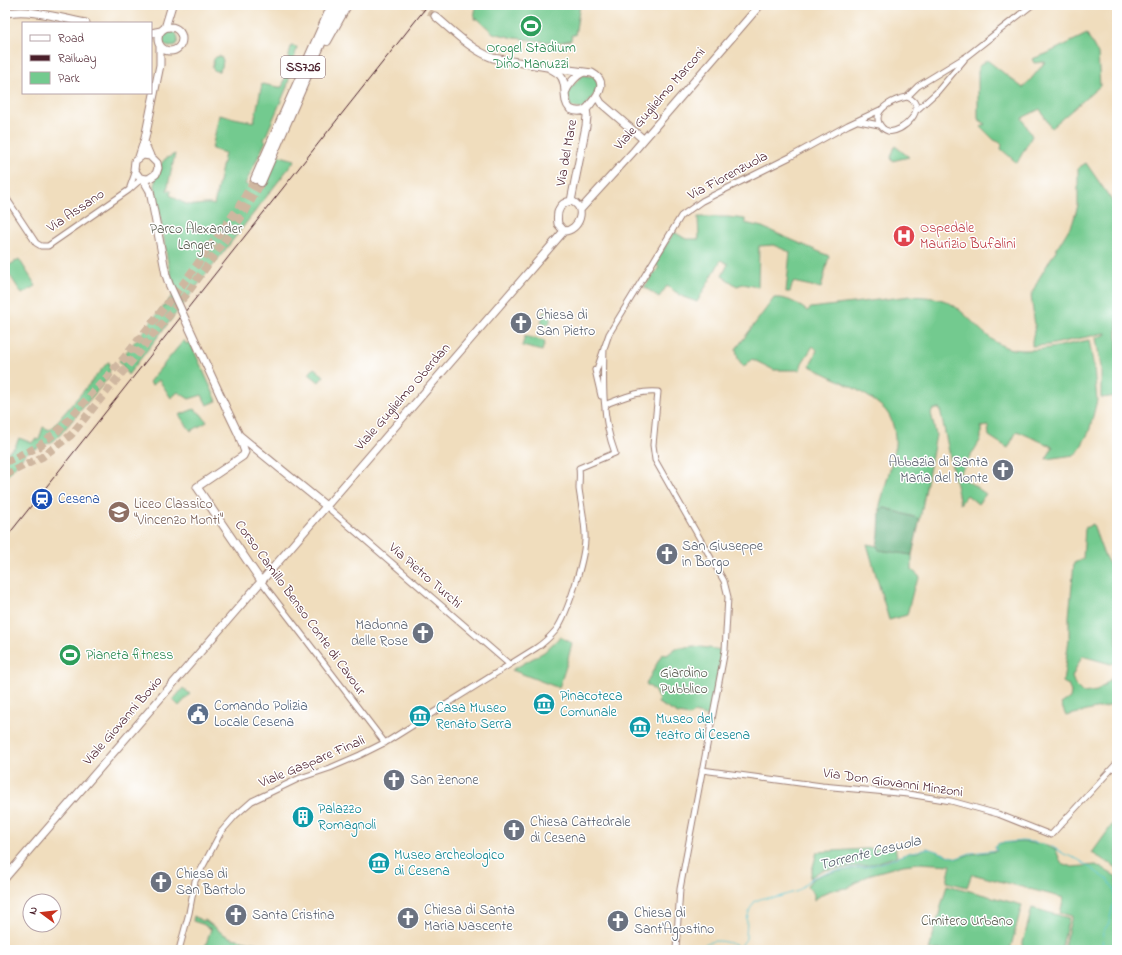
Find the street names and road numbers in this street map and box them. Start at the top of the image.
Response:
street label: Viale Guglielmo Marconi [609,43,711,157]
road number: SS726 [281,56,325,78]
street label: Via del Mare [551,117,583,189]
street label: Via Fiorenzuola [683,146,772,206]
street label: Via Assano [42,184,109,239]
street label: Viale Guglielmo Oberdan [350,338,457,457]
street label: Corso Camillo Benso Conte di Cavour [229,516,371,701]
street label: Via Pietro Turchi [383,537,466,614]
street label: Viale Giovanni Bovio [77,672,168,771]
street label: Viale Gaspare Finali [255,730,368,794]
street label: Via Don Giovanni Minzoni [821,763,964,803]

